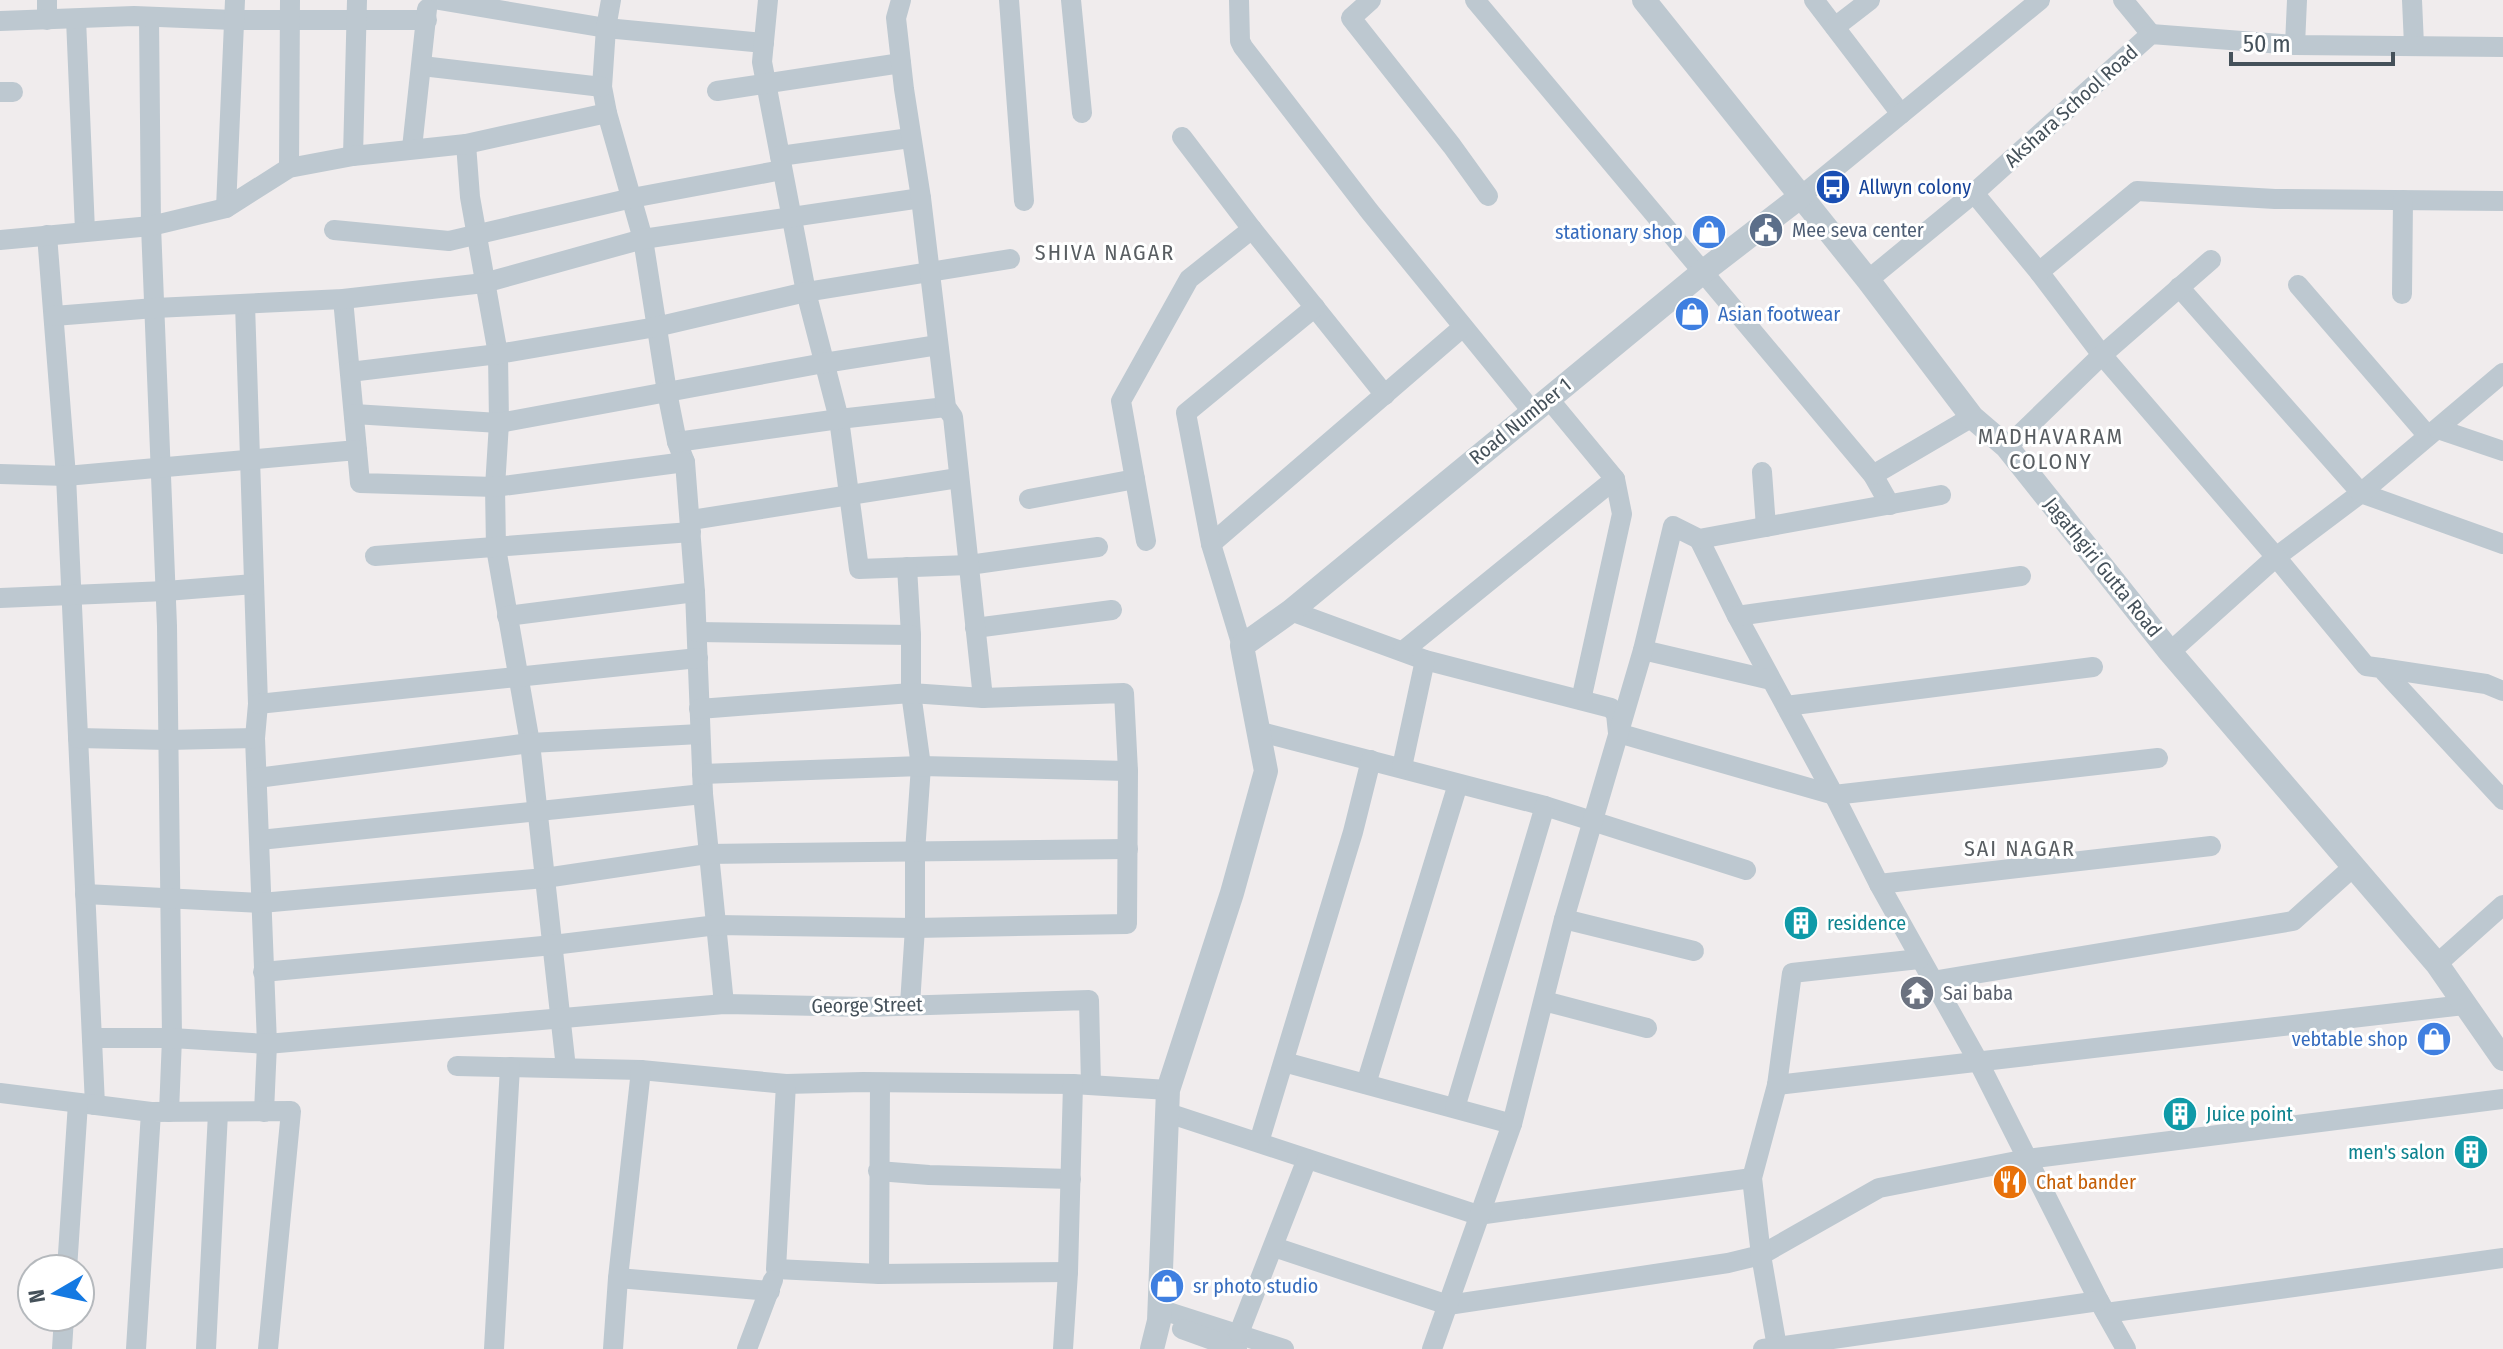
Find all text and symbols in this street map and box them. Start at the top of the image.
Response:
scale bar [2231,16,2393,66]
text: 50 m [2243,30,2291,58]
street label: Akshara School Road [1999,40,2143,172]
bus stop icon: Allwyn colony [1814,168,1852,206]
place label: Allwyn colony [1859,175,1971,199]
public building icon: Mee seva center [1747,211,1785,249]
shop icon: stationary shop [1690,213,1728,251]
place label: Mee seva center [1792,218,1924,242]
place label: stationary shop [1555,220,1683,244]
district label: SHIVA NAGAR [1035,239,1175,266]
shop icon: Asian footwear [1673,295,1711,333]
place label: Asian footwear [1718,302,1840,326]
street label: Road Number 1 [1464,373,1576,469]
district label: MADHAVARAM COLONY [1978,423,2124,475]
street label: Jagathgiri Gutta Road [2039,492,2167,642]
district label: SAI NAGAR [1964,835,2076,862]
building icon: residence [1782,904,1820,942]
place label: residence [1827,911,1906,935]
temple icon: Sai baba [1898,974,1936,1012]
place label: Sai baba [1943,981,2013,1005]
street label: George Street [811,992,923,1018]
shop icon: vebtable shop [2415,1020,2453,1058]
place label: vebtable shop [2292,1027,2408,1051]
building icon: Juice point [2161,1095,2199,1133]
place label: Juice point [2206,1102,2293,1126]
building icon: men's salon [2452,1133,2490,1171]
place label: men's salon [2348,1140,2445,1164]
restaurant icon: Chat bander [1991,1163,2029,1201]
place label: Chat bander [2036,1170,2136,1194]
north arrow [16,1253,96,1333]
shop icon: sr photo studio [1148,1267,1186,1305]
place label: sr photo studio [1193,1274,1318,1298]
text: N [22,1287,51,1305]

